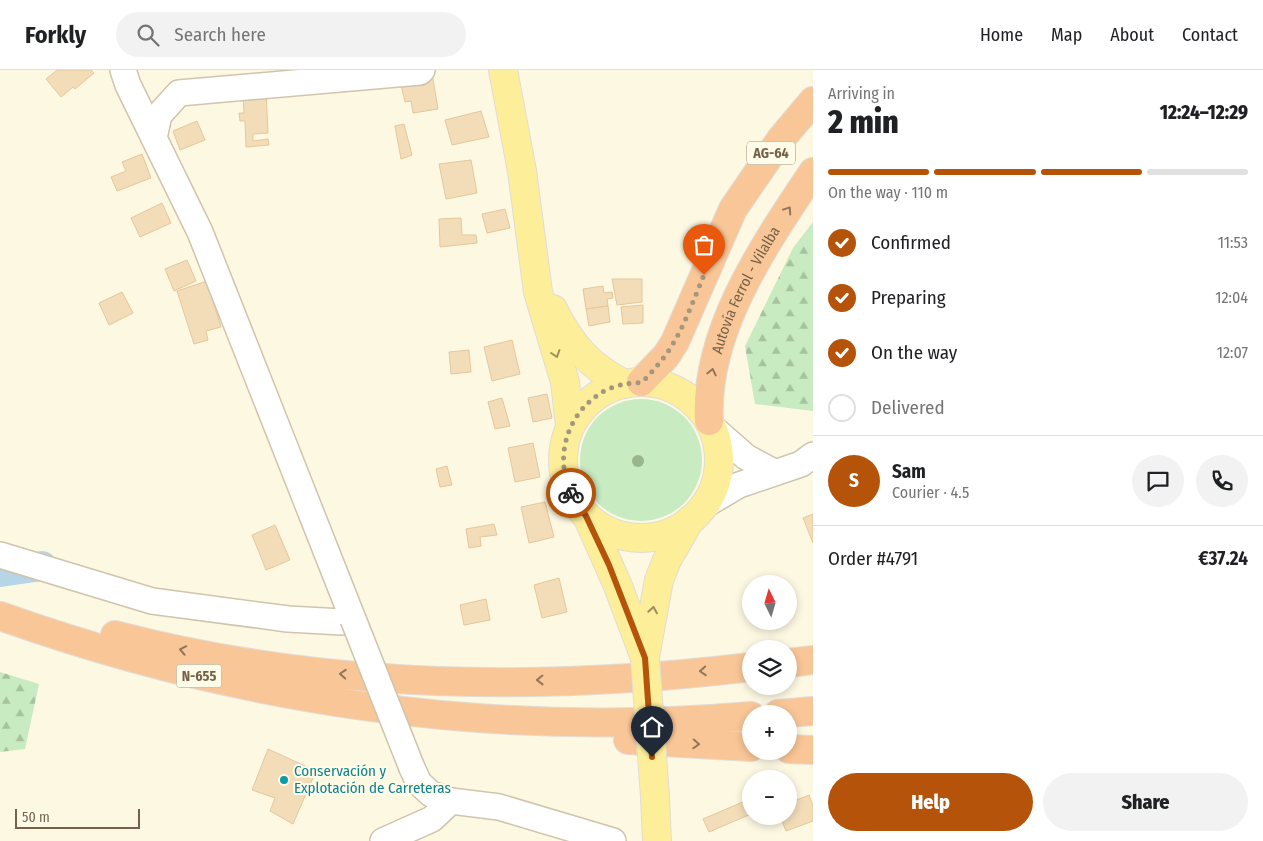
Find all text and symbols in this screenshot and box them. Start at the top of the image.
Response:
search box [116,12,466,57]
text: Forkly [25,21,86,49]
icon: search [134,21,162,49]
text: Search here [174,23,266,46]
text: Home [980,24,1023,46]
text: Map [1051,24,1082,46]
text: About [1110,24,1154,46]
text: Contact [1182,24,1238,46]
text: Arriving in [828,84,895,103]
text: 12:24–12:29 [1160,101,1248,124]
text: 2 min [828,103,899,141]
road number: AG-64 [747,142,795,165]
text: On the way · 110 m [828,183,948,202]
one-way arrow [782,207,791,216]
street label: Autovía Ferrol - Vilalba [708,223,784,356]
pin [683,224,725,275]
icon: check [828,229,856,257]
icon: bag [690,231,718,259]
text: Confirmed [871,231,951,254]
text: 11:53 [1218,233,1248,252]
icon: check [828,284,856,312]
text: Preparing [871,286,946,309]
text: 12:04 [1215,288,1248,307]
icon: check [828,339,856,367]
text: On the way [871,341,957,364]
text: 12:07 [1217,343,1248,362]
one-way arrow [550,349,560,357]
one-way arrow [706,368,717,377]
text: Delivered [871,396,945,419]
button: chat [1132,455,1184,507]
button: phone [1196,455,1248,507]
text: Sam [892,460,926,483]
courier [546,468,596,518]
text: S [849,469,859,492]
icon: bike [557,479,585,507]
text: Courier · 4.5 [892,483,969,502]
text: Order #4791 [828,547,918,570]
text: €37.24 [1198,547,1248,570]
north arrow [742,575,798,630]
map controls [742,575,797,825]
one-way arrow [647,606,657,615]
button: layers [742,640,797,695]
one-way arrow [178,645,187,656]
road number: N-655 [176,664,222,688]
one-way arrow [698,666,706,677]
one-way arrow [339,669,347,680]
one-way arrow [536,675,544,685]
button: + [742,705,797,760]
pin [631,706,673,757]
icon: home [638,713,666,741]
one-way arrow [692,738,700,749]
place label: Conservación y Explotación de Carreteras [294,762,451,797]
button: − [742,770,797,825]
button: Help [828,773,1033,831]
button: Share [1043,773,1248,831]
marker: Conservación y Explotación de Carreteras [278,774,290,786]
scale bar [15,806,140,829]
text: 50 m [22,809,50,826]

